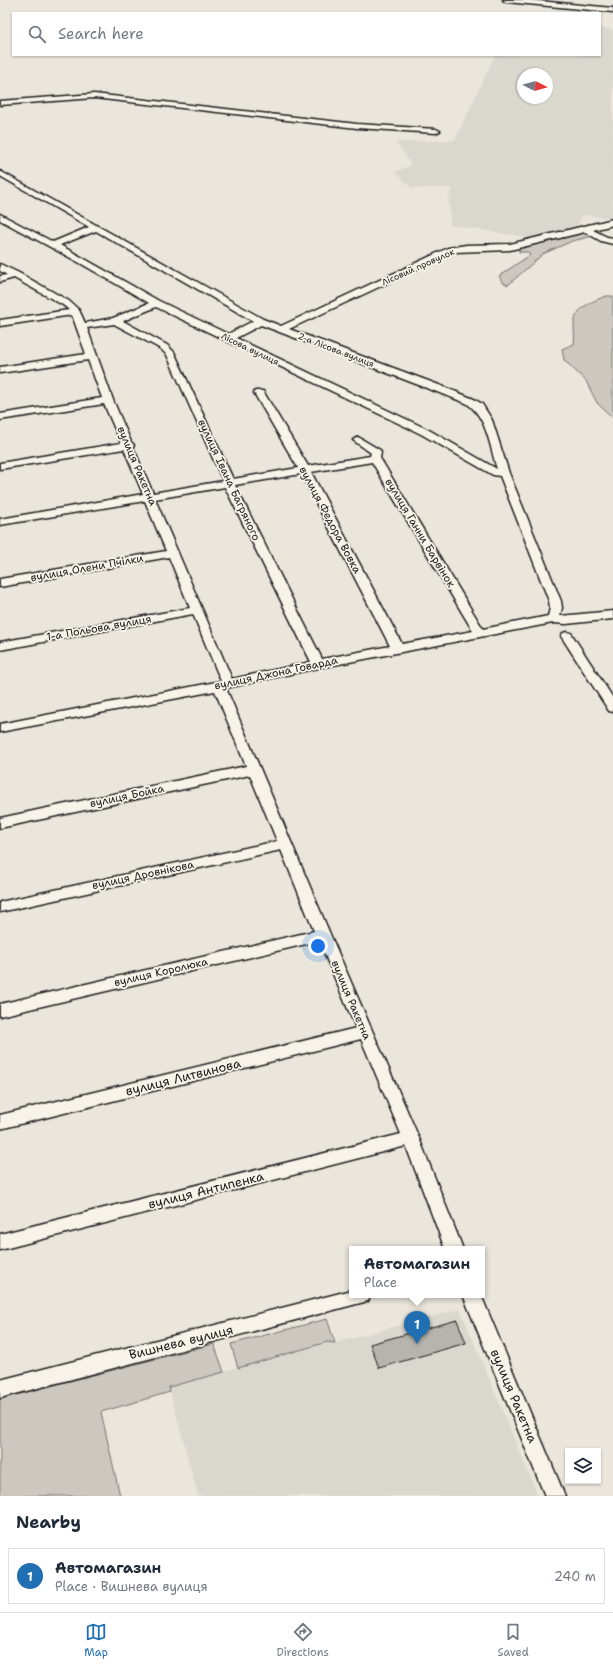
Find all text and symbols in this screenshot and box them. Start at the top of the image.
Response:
search box [12,12,601,56]
icon: search [26,23,48,45]
text: Search here [58,24,144,44]
north arrow [517,68,553,104]
street label: Лісовий провулок [380,245,456,288]
street label: Лісова вулиця [219,330,281,368]
street label: 2-а Лісова вулиця [296,330,376,370]
street label: вулиця Івана Багряного [194,417,264,544]
street label: вулиця Ракетна [113,424,161,508]
street label: вулиця Федора Вовка [295,464,365,576]
street label: вулиця Ганни Барвінок [381,476,459,591]
street label: вулиця Олени Пчілки [29,551,145,585]
street label: 1-а Польова вулиця [45,611,153,645]
street label: вулиця Джона Говарда [213,653,339,693]
street label: вулиця Бойка [89,781,166,811]
street label: вулиця Дровнікова [91,857,195,893]
your location [308,936,328,956]
street label: вулиця Королюка [113,954,210,990]
street label: вулиця Ракетна [327,958,375,1042]
street label: вулиця Литвинова [123,1054,243,1100]
street label: вулиця Антипенка [146,1167,266,1213]
popup [349,1246,485,1298]
text: Автомагазин [364,1254,470,1274]
text: Place [364,1274,397,1291]
pin: 1 [404,1311,430,1344]
street label: Вишнева вулиця [127,1321,235,1363]
street label: вулиця Ракетна [487,1346,541,1446]
map controls [565,1448,601,1484]
button: layers [565,1448,601,1484]
text: Nearby [16,1511,81,1533]
text: Автомагазин [55,1558,161,1578]
text: 1 [27,1568,33,1585]
text: 240 m [554,1568,596,1585]
text: Place · Вишнева вулиця [55,1578,208,1595]
tab: Map [84,1621,108,1660]
tab: Directions [276,1621,329,1660]
tab: Saved [497,1621,529,1660]

